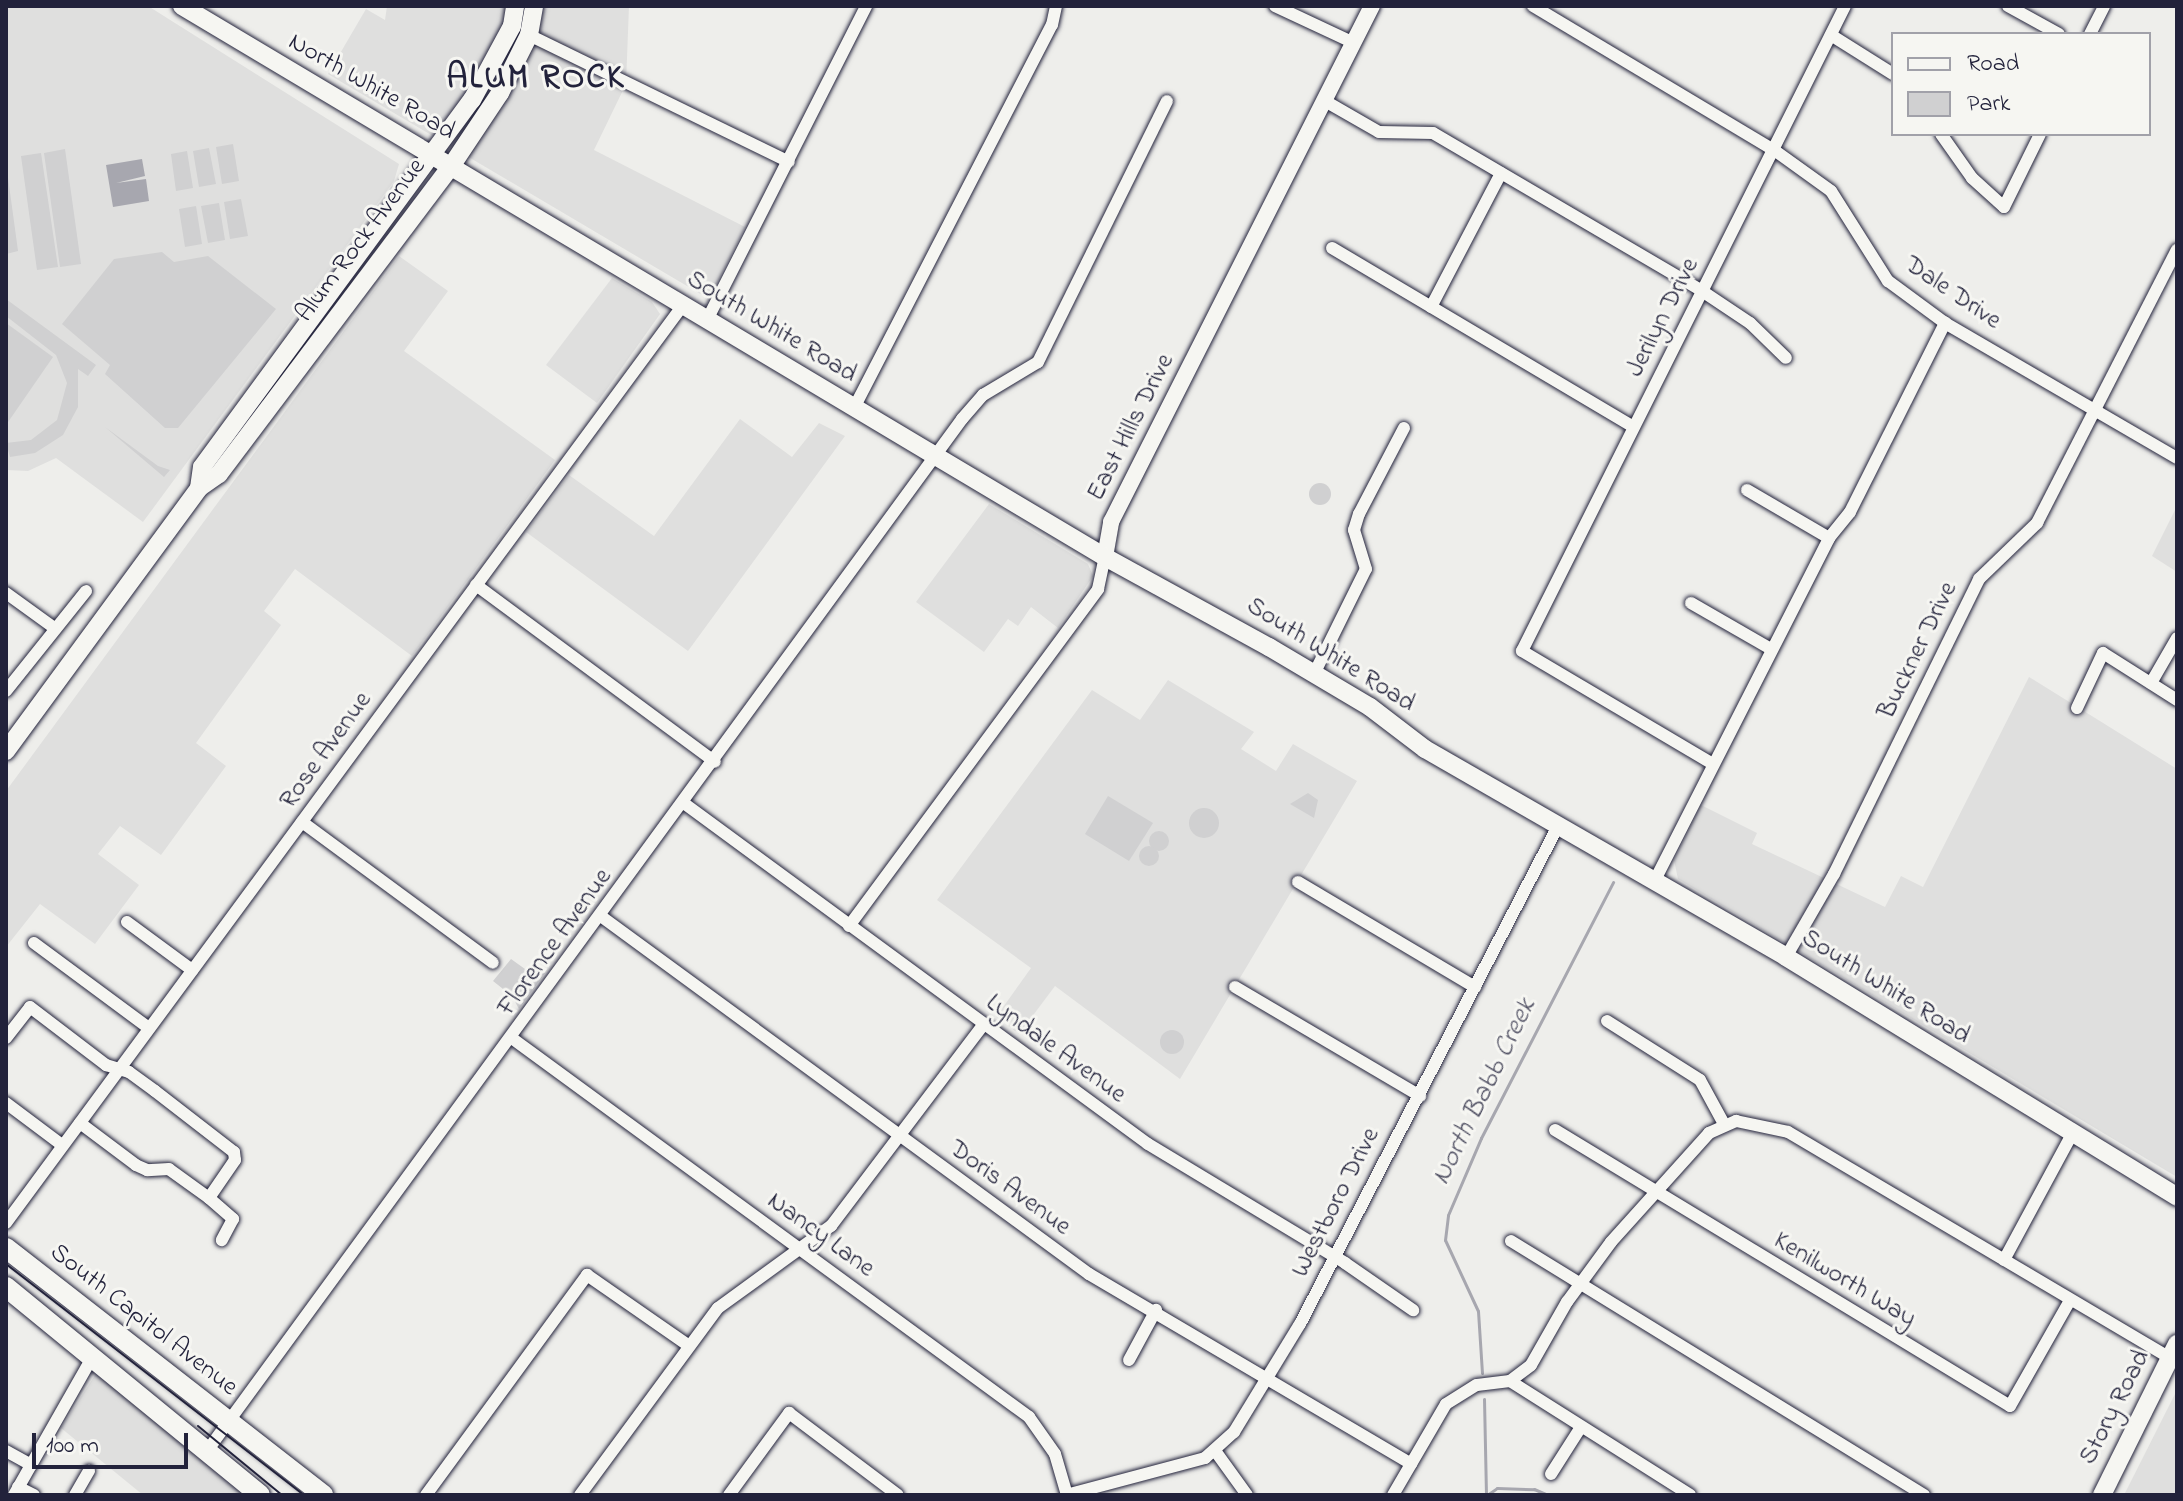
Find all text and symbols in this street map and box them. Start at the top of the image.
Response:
street label: North White Road [282,28,460,148]
legend [1891,32,2151,136]
text: Road [1967,47,2019,82]
district label: ALUM ROCK [447,60,625,100]
text: Park [1967,87,2010,122]
street label: Alum Rock Avenue [290,153,434,329]
street label: Dale Drive [1898,250,2006,338]
street label: Jerilyn Drive [1621,253,1707,383]
street label: South White Road [680,265,862,391]
street label: East Hills Drive [1082,349,1182,507]
street label: Buckner Drive [1872,577,1966,725]
street label: South White Road [1240,592,1420,720]
street label: Rose Avenue [274,686,380,816]
street label: Florence Avenue [492,863,620,1023]
street label: South White Road [1795,924,1975,1052]
street label: Lyndale Avenue [979,989,1131,1111]
water label: North Babb Creek [1425,993,1545,1191]
street label: Westboro Drive [1286,1123,1388,1283]
street label: Doris Avenue [942,1134,1076,1244]
street label: Nancy Lane [760,1187,880,1285]
street label: Kenilworth Way [1767,1226,1921,1336]
street label: South Capitol Avenue [43,1238,243,1404]
street label: Story Road [2074,1345,2158,1471]
scale bar [36,1417,192,1467]
text: 100 m [46,1429,99,1464]

